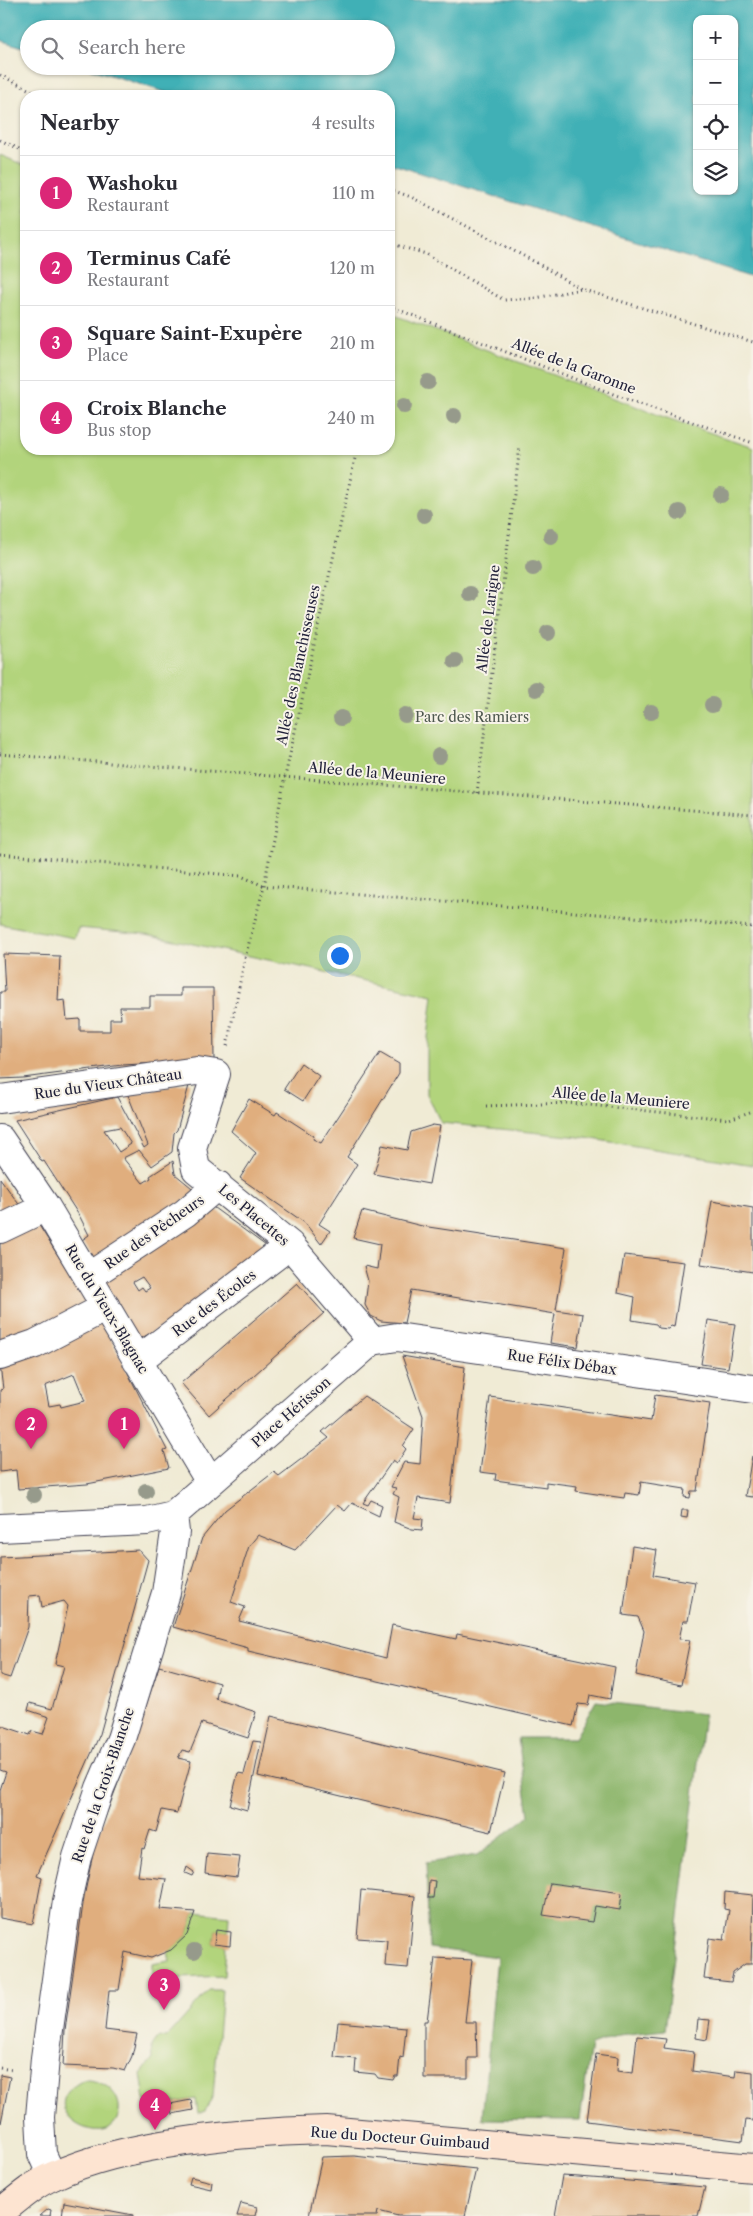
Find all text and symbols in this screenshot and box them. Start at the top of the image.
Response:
map controls [693,15,738,195]
button: + [693,15,738,60]
search box [20,20,395,75]
icon: search [38,34,66,62]
text: Search here [78,36,186,59]
button: − [693,60,738,105]
button: locate [693,105,738,150]
text: Nearby [40,110,119,135]
text: 4 results [312,113,375,133]
button: layers [693,150,738,195]
text: Washoku [87,172,178,195]
text: 1 [52,183,60,203]
text: 110 m [332,183,375,203]
text: Restaurant [87,195,169,215]
text: Terminus Café [87,247,231,270]
text: 2 [51,258,61,278]
text: 120 m [330,258,375,278]
text: Restaurant [87,270,169,290]
text: Square Saint-Exupère [87,322,302,345]
text: 3 [51,333,61,353]
text: 210 m [330,333,375,353]
street label: Allée de la Garonne [508,334,639,398]
text: Place [87,345,128,365]
text: Croix Blanche [87,397,227,420]
text: 4 [51,408,61,428]
text: 240 m [327,408,375,428]
text: Bus stop [87,420,151,440]
street label: Allée de Larigne [472,564,504,675]
street label: Allée des Blanchisseuses [272,583,324,748]
park label: Parc des Ramiers [415,708,529,726]
street label: Allée de la Meuniere [306,758,447,788]
your location [327,943,353,969]
street label: Rue du Vieux Château [33,1065,183,1103]
street label: Allée de la Meuniere [550,1083,691,1113]
street label: Les Placettes [215,1180,293,1250]
street label: Rue des Pêcheurs [101,1191,207,1273]
street label: Rue du Vieux-Blagnac [61,1241,153,1377]
street label: Rue des Écoles [169,1266,259,1340]
street label: Rue Félix Débax [506,1345,619,1379]
street label: Place Hérisson [248,1373,334,1451]
pin: 2 [15,1408,47,1449]
pin: 1 [108,1408,140,1449]
street label: Rue de la Croix-Blanche [68,1705,138,1865]
pin: 3 [148,1969,180,2010]
pin: 4 [139,2089,171,2130]
street label: Rue du Docteur Guimbaud [310,2123,491,2153]

